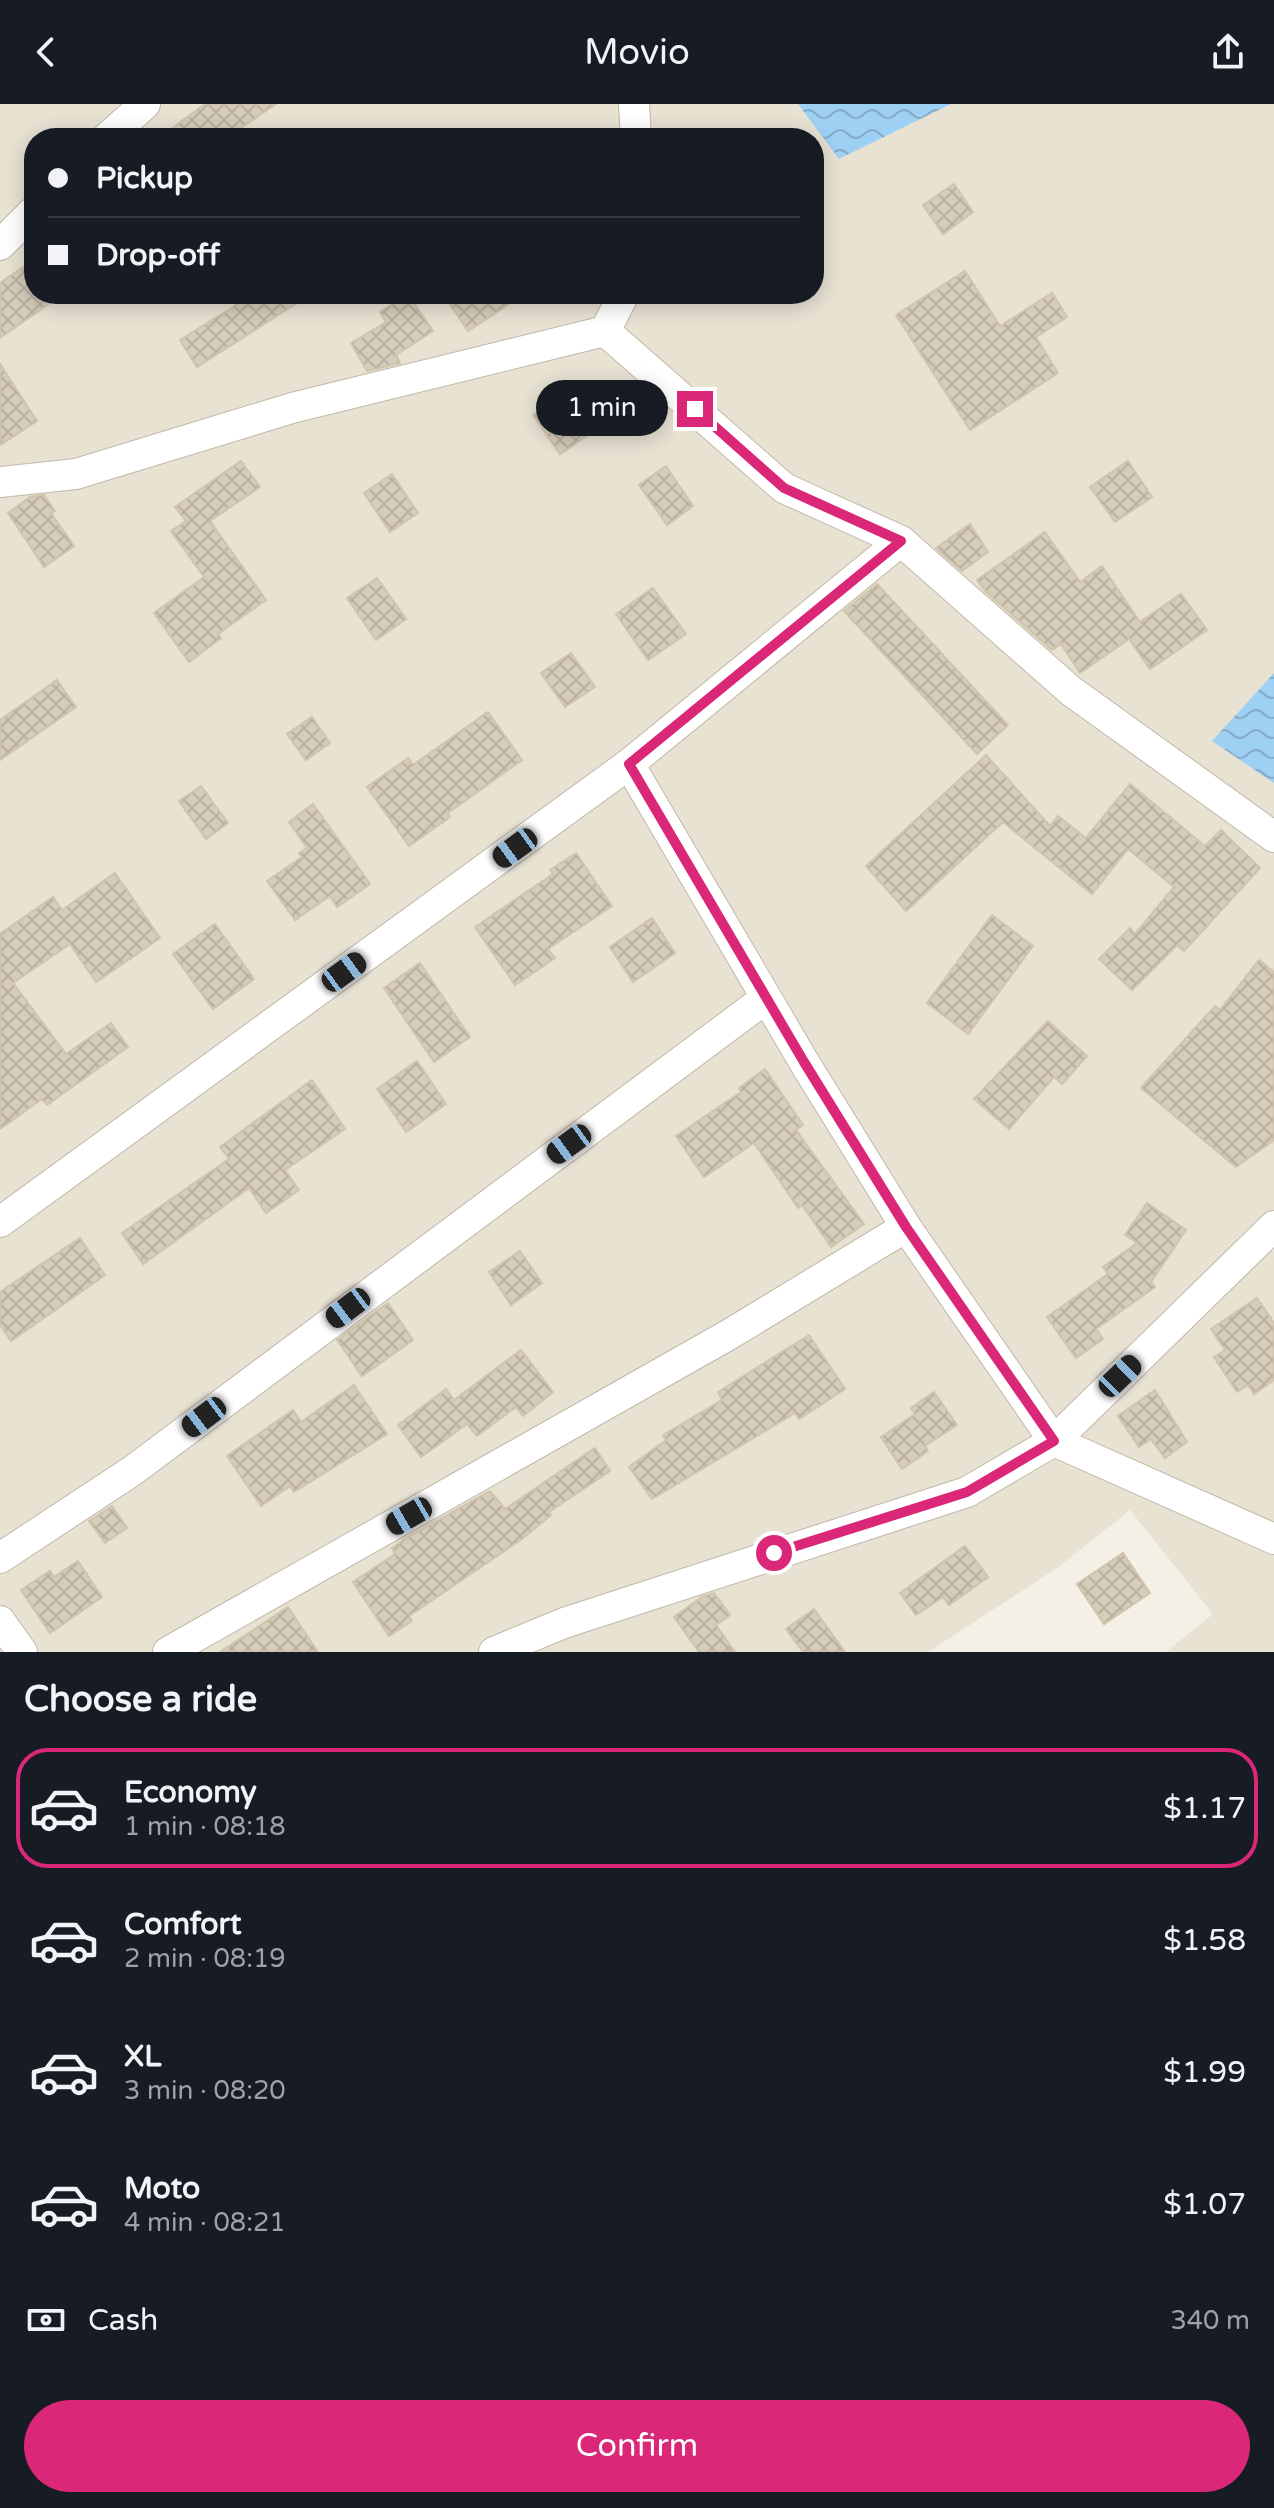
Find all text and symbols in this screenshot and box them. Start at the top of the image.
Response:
icon: back [24,30,68,74]
icon: share [1206,30,1250,74]
text: Movio [584,31,690,74]
text: Pickup [96,160,193,197]
text: Drop-off [96,237,220,274]
callout: 1 min [535,381,667,437]
route end [677,391,713,427]
text: 1 min [567,392,637,423]
car [489,824,541,872]
car [318,948,370,996]
car [543,1120,595,1168]
car [322,1284,374,1332]
car [1094,1351,1146,1401]
car [178,1393,230,1441]
car [382,1494,436,1538]
route start [756,1535,792,1571]
text: Choose a ride [24,1678,257,1721]
icon: car [28,1772,100,1844]
text: Economy [124,1774,257,1811]
text: $1.17 [1163,1790,1246,1827]
text: 1 min · 08:18 [124,1811,286,1842]
icon: car [28,1904,100,1976]
text: Comfort [124,1906,242,1943]
text: $1.58 [1163,1922,1246,1959]
text: 2 min · 08:19 [124,1943,286,1974]
icon: car [28,2036,100,2108]
text: XL [124,2038,161,2075]
text: $1.99 [1163,2054,1246,2091]
text: 3 min · 08:20 [124,2075,286,2106]
icon: car [28,2168,100,2240]
text: Moto [124,2170,200,2207]
text: $1.07 [1163,2186,1246,2223]
text: 4 min · 08:21 [124,2207,286,2238]
icon: cash [24,2298,68,2342]
text: Cash [88,2302,158,2339]
text: 340 m [1170,2305,1250,2336]
button: Confirm [24,2400,1250,2492]

